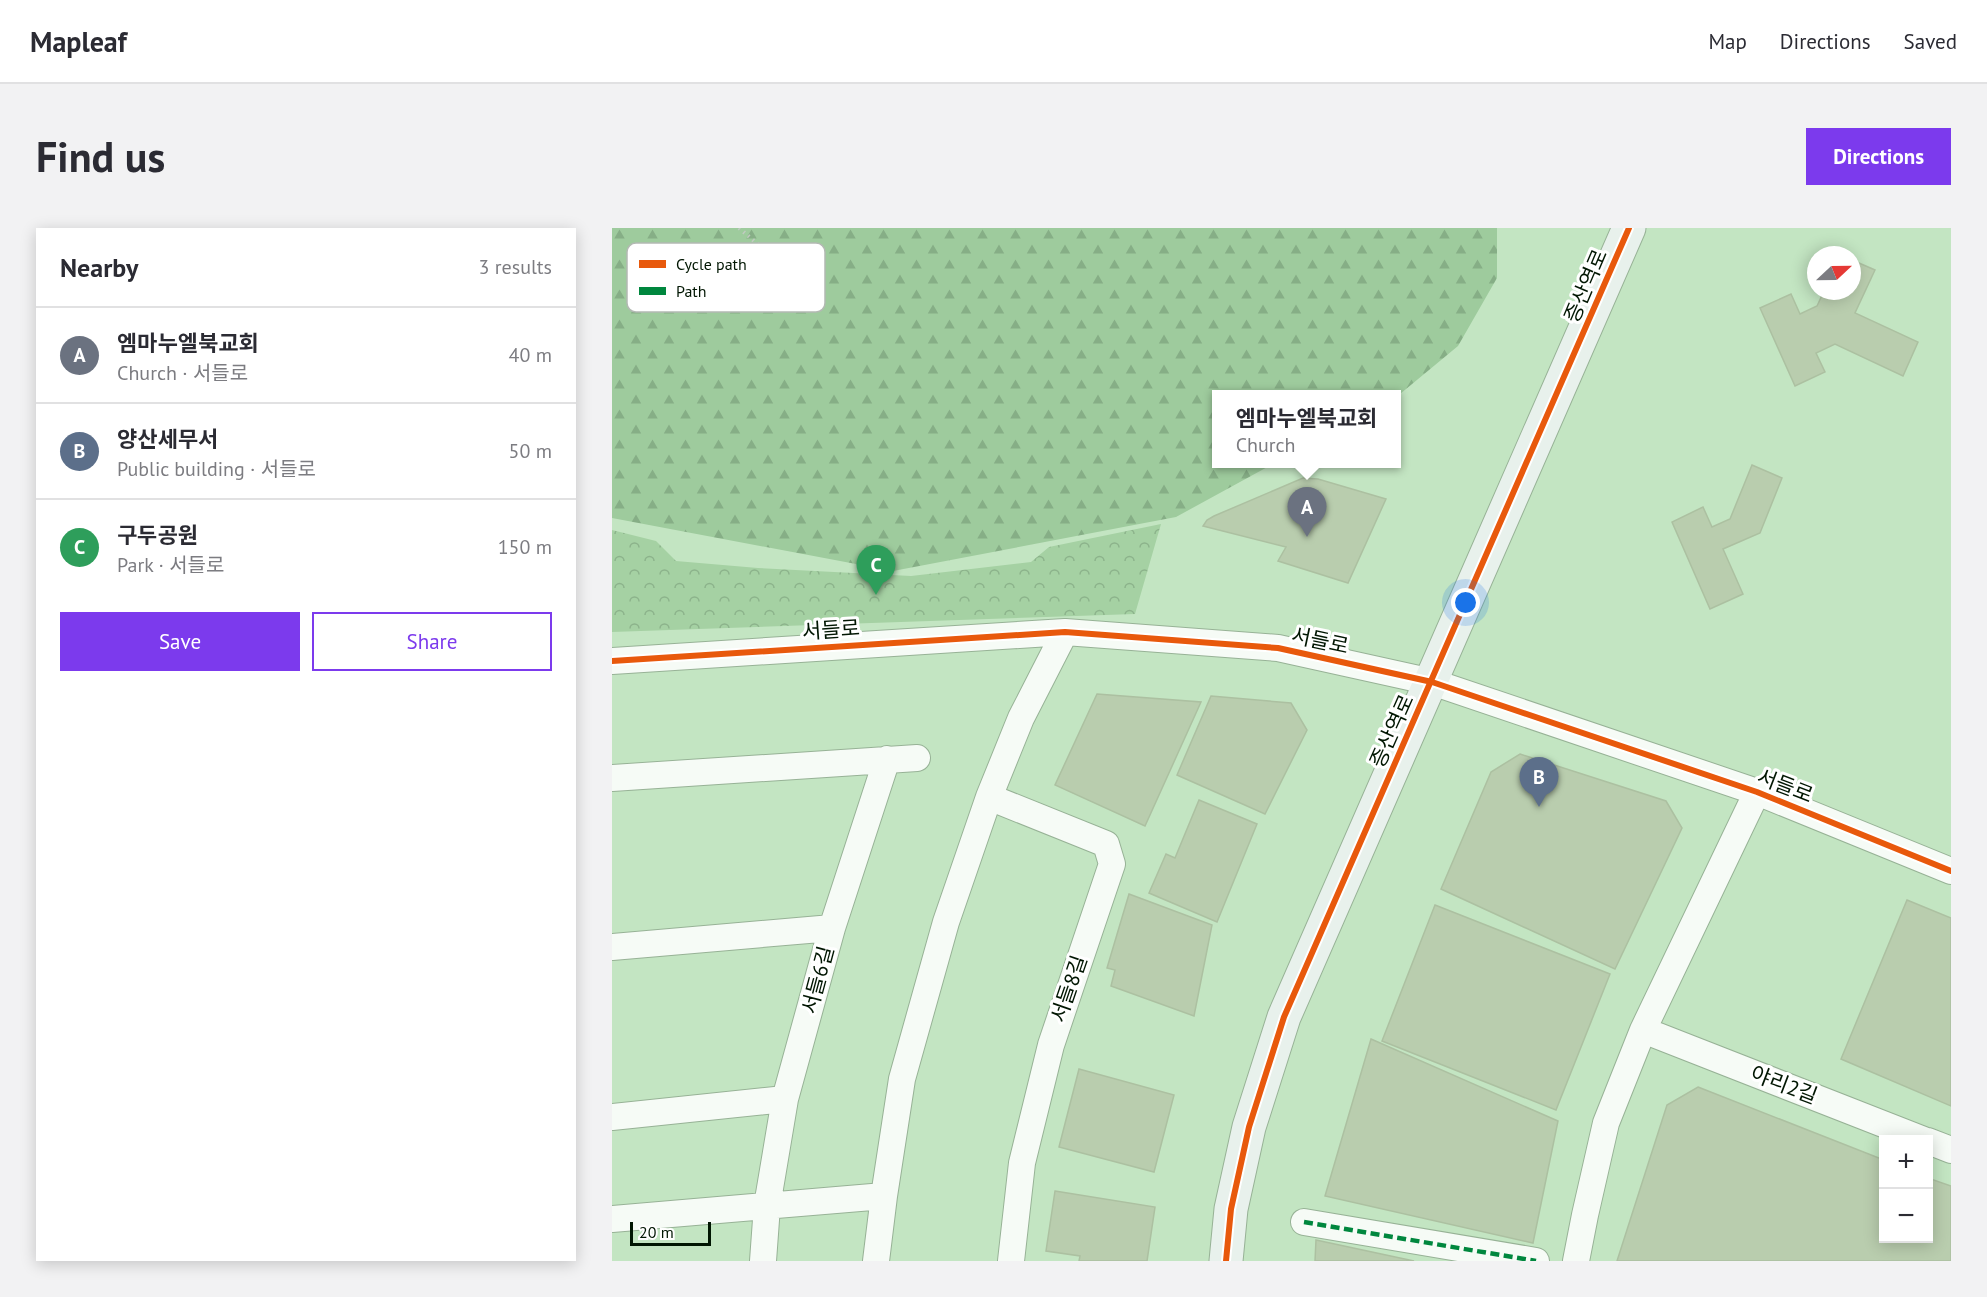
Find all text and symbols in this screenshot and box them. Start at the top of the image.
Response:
text: Mapleaf [30,23,127,60]
text: Map [1708,28,1747,55]
text: Directions [1780,28,1871,55]
text: Saved [1904,28,1957,55]
button: Directions [1806,128,1951,185]
text: Find us [36,129,165,184]
legend [627,243,825,312]
street label: 증산역로 [1558,245,1613,327]
north arrow [1807,246,1861,300]
text: Nearby [60,251,138,284]
text: 3 results [479,254,552,280]
text: Cycle path [676,254,747,274]
text: Path [676,281,707,301]
text: 엠마누엘북교회 [117,329,259,357]
text: A [73,342,86,368]
text: 40 m [509,342,552,368]
text: Church · 서들로 [117,360,248,386]
popup [1212,390,1401,468]
text: 엠마누엘북교회 [1236,404,1377,432]
text: 양산세무서 [117,425,218,453]
text: Church [1236,432,1296,458]
text: B [74,438,85,464]
text: 50 m [509,438,552,464]
text: Public building · 서들로 [117,456,316,482]
pin: A [1288,488,1326,537]
text: 구두공원 [117,521,198,549]
text: C [74,534,85,560]
text: 150 m [498,534,552,560]
pin: C [856,546,896,595]
text: Park · 서들로 [117,552,224,578]
your location [1451,588,1480,617]
button: Save [60,612,300,671]
button: Share [312,612,552,671]
street label: 서들로 [801,614,861,645]
street label: 서들로 [1289,621,1351,660]
street label: 증산역로 [1363,690,1420,772]
pin: B [1520,758,1558,807]
street label: 서들로 [1753,763,1817,809]
street label: 서들6길 [795,943,840,1017]
street label: 서들8길 [1044,952,1093,1026]
street label: 야리2길 [1747,1059,1821,1110]
map controls [1879,1135,1933,1243]
button: + [1879,1135,1933,1189]
button: − [1879,1189,1933,1243]
scale bar [630,1219,711,1246]
text: 20 m [639,1222,674,1242]

